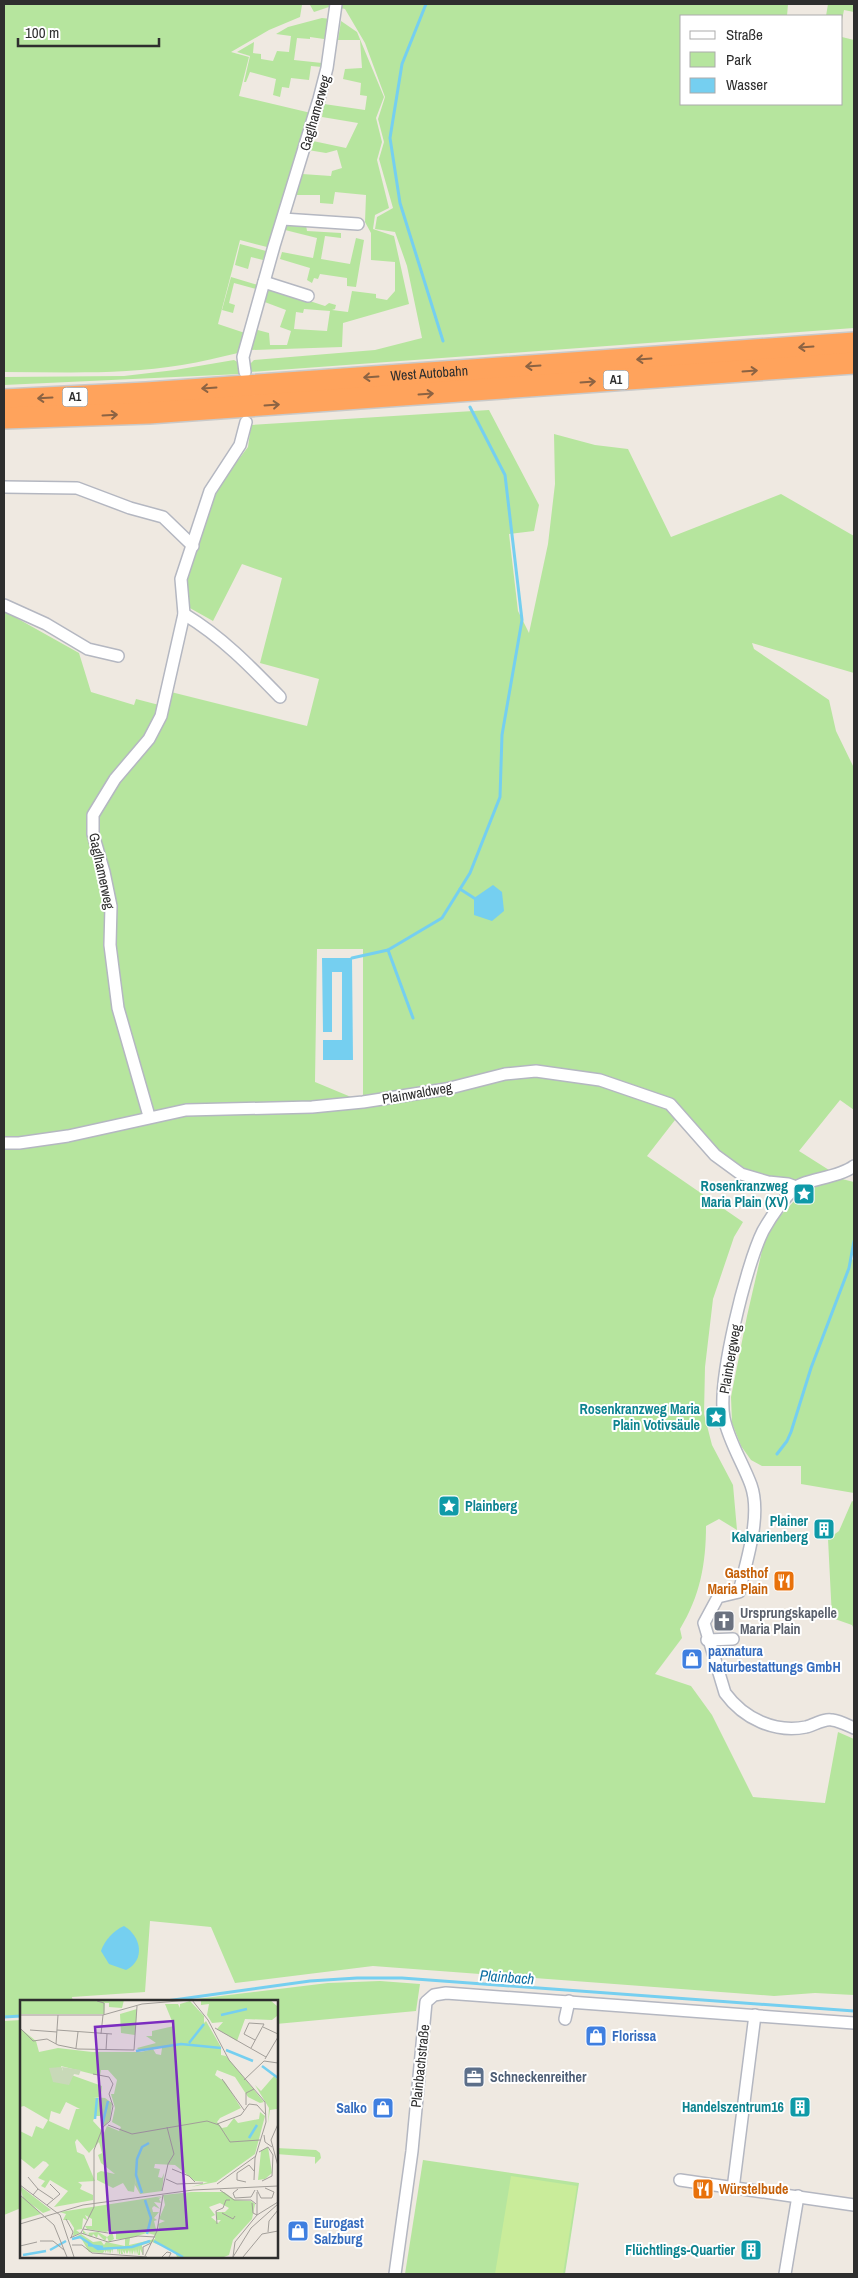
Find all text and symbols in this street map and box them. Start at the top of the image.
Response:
scale bar [18,15,159,47]
legend [680,15,843,105]
text: 100 m [25,22,59,43]
text: Straße [726,24,763,45]
text: Park [726,49,752,70]
street label: Gaglhamerweg [296,73,335,153]
text: Wasser [726,74,767,95]
one-way arrow [798,342,814,352]
one-way arrow [636,354,652,363]
street label: West Autobahn [390,361,469,385]
one-way arrow [526,362,542,371]
one-way arrow [742,366,758,375]
road number: A1 [604,370,628,390]
one-way arrow [363,372,379,382]
one-way arrow [580,377,596,387]
one-way arrow [201,384,217,393]
road number: A1 [62,388,88,407]
one-way arrow [418,389,434,398]
one-way arrow [37,394,53,403]
one-way arrow [264,400,280,409]
one-way arrow [101,410,117,419]
street label: Gaglhamerweg [85,831,119,912]
street label: Plainwaldweg [381,1078,454,1108]
place label: Rosenkranzweg Maria Plain (XV) [701,1177,788,1211]
place icon: Rosenkranzweg Maria Plain (XV) [792,1182,816,1206]
street label: Plainbergweg [715,1322,745,1395]
place label: Rosenkranzweg Maria Plain Votivsäule [579,1400,701,1434]
place icon: Rosenkranzweg Maria Plain Votivsäule [704,1405,728,1429]
place icon: Plainberg [437,1494,461,1518]
place label: Plainberg [465,1497,517,1515]
place label: Plainer Kalvarienberg [731,1512,809,1546]
building icon: Plainer Kalvarienberg [812,1517,836,1541]
place label: Gasthof Maria Plain [707,1564,768,1598]
restaurant icon: Gasthof Maria Plain [772,1569,796,1593]
place label: Ursprungskapelle Maria Plain [740,1604,837,1638]
church icon: Ursprungskapelle Maria Plain [712,1609,736,1633]
place label: paxnatura Naturbestattungs GmbH [708,1642,841,1676]
shop icon: paxnatura Naturbestattungs GmbH [680,1647,704,1671]
water label: Plainbach [479,1965,535,1989]
inset map [20,2000,278,2258]
street label: Plainbachstraße [407,2023,433,2109]
shop icon: Florissa [584,2024,608,2048]
place label: Florissa [612,2027,657,2045]
office icon: Schneckenreither [462,2065,486,2089]
place label: Schneckenreither [490,2068,587,2086]
building icon: Handelszentrum16 [788,2095,812,2119]
shop icon: Salko [371,2096,395,2120]
place label: Handelszentrum16 [682,2098,784,2116]
place label: Salko [336,2099,367,2117]
restaurant icon: Würstelbude [691,2177,715,2201]
place label: Würstelbude [719,2180,788,2198]
place label: Eurogast Salzburg [314,2214,364,2248]
shop icon: Eurogast Salzburg [286,2219,310,2243]
building icon: Flüchtlings-Quartier [739,2238,763,2262]
place label: Flüchtlings-Quartier [625,2241,736,2259]

